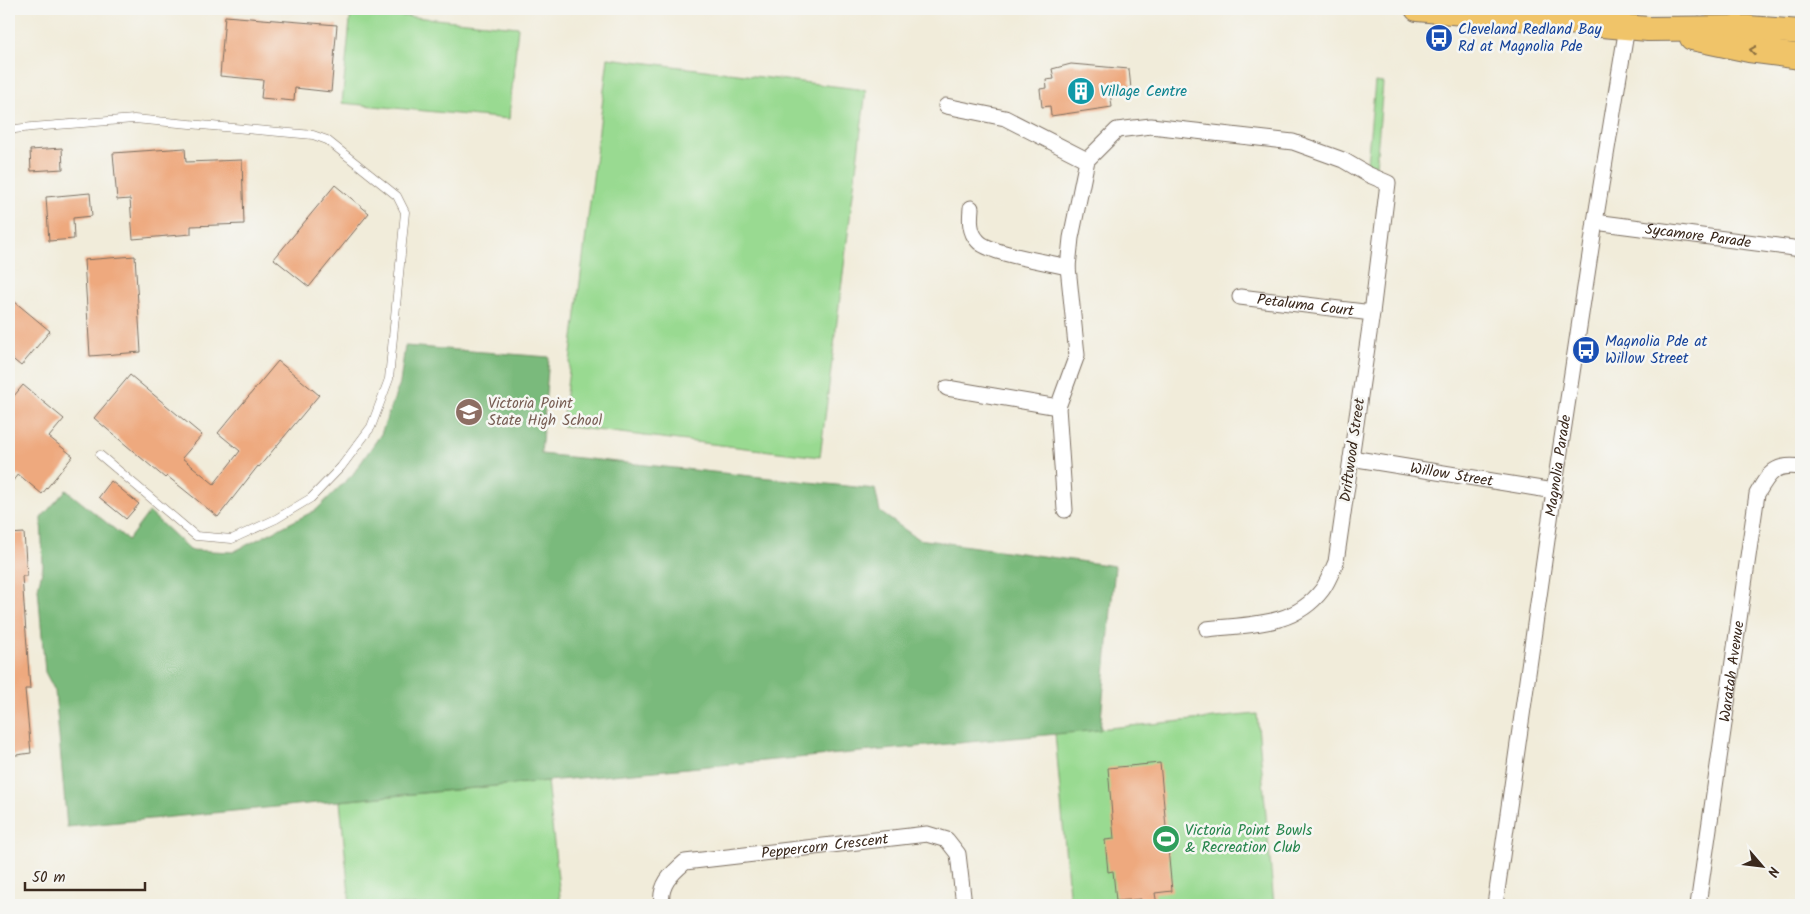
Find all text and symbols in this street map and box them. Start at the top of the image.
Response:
place label: Cleveland Redland Bay Rd at Magnolia Pde [1458,18,1602,59]
bus stop icon: Cleveland Redland Bay Rd at Magnolia Pde [1424,23,1454,53]
one-way arrow [1749,46,1757,56]
building icon: Village Centre [1066,76,1096,106]
place label: Village Centre [1100,80,1187,104]
street label: Sycamore Parade [1644,218,1753,255]
street label: Petaluma Court [1256,288,1355,324]
place label: Magnolia Pde at Willow Street [1605,330,1708,371]
bus stop icon: Magnolia Pde at Willow Street [1571,335,1601,365]
place label: Victoria Point State High School [488,392,602,433]
street label: Driftwood Street [1334,396,1372,504]
school or university icon: Victoria Point State High School [454,397,484,427]
street label: Magnolia Parade [1540,413,1579,518]
street label: Willow Street [1408,457,1495,494]
street label: Waratah Avenue [1713,619,1752,724]
place label: Victoria Point Bowls & Recreation Club [1185,819,1313,860]
sports icon: Victoria Point Bowls & Recreation Club [1151,824,1181,854]
street label: Peppercorn Crescent [760,828,890,866]
north arrow [1738,842,1788,892]
scale bar [25,859,145,891]
text: N [1761,863,1784,881]
text: 50 m [32,866,66,890]

